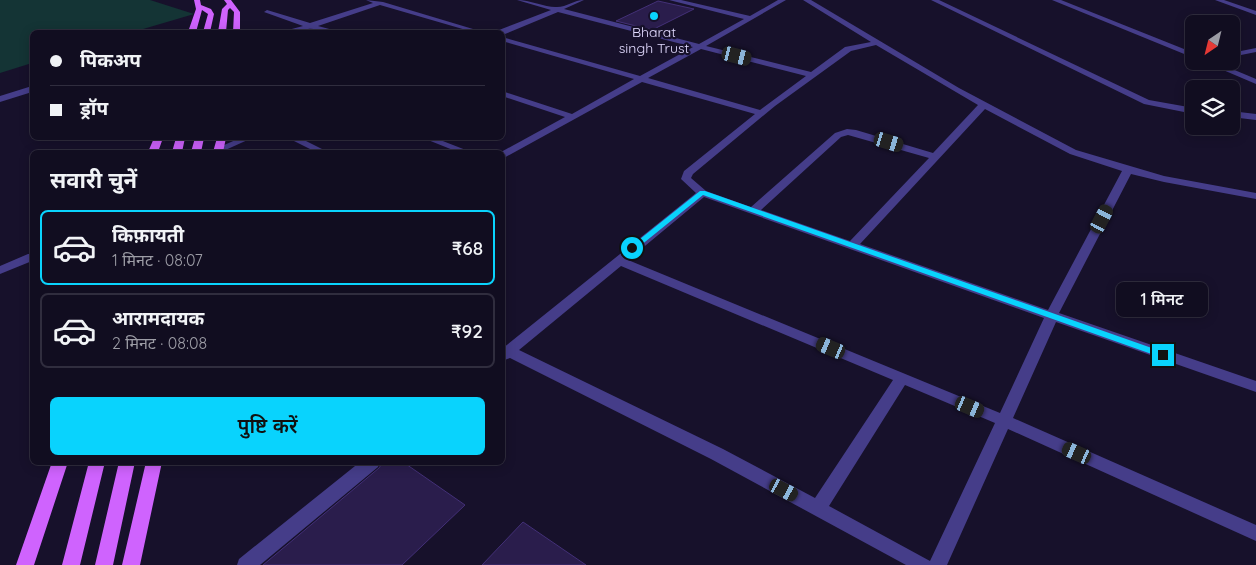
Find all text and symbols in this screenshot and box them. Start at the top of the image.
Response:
marker: Bharat singh Trust [648,10,660,22]
north arrow [1185,15,1240,70]
map controls [1185,15,1240,135]
place label: Bharat singh Trust [619,23,689,57]
car [720,45,753,67]
text: पिकअप [80,48,141,72]
button: layers [1185,80,1240,135]
text: ड्रॉप [80,96,108,120]
car [872,130,905,154]
text: सवारी चुनें [50,166,137,194]
car [1088,202,1115,236]
text: किफ़ायती [112,223,184,247]
icon: car [52,225,97,270]
text: ₹68 [452,236,483,260]
route start [621,237,643,259]
text: 1 मिनट · 08:07 [112,250,203,270]
callout: 1 मिनट [1117,282,1209,318]
text: 1 मिनट [1140,289,1184,309]
text: आरामदायक [112,306,204,330]
icon: car [52,308,97,353]
text: ₹92 [451,319,483,343]
text: 2 मिनट · 08:08 [112,333,207,353]
car [814,335,847,361]
route end [1152,344,1174,366]
car [953,394,986,420]
button: पुष्टि करें [50,397,485,455]
car [1060,440,1093,466]
car [767,476,800,504]

